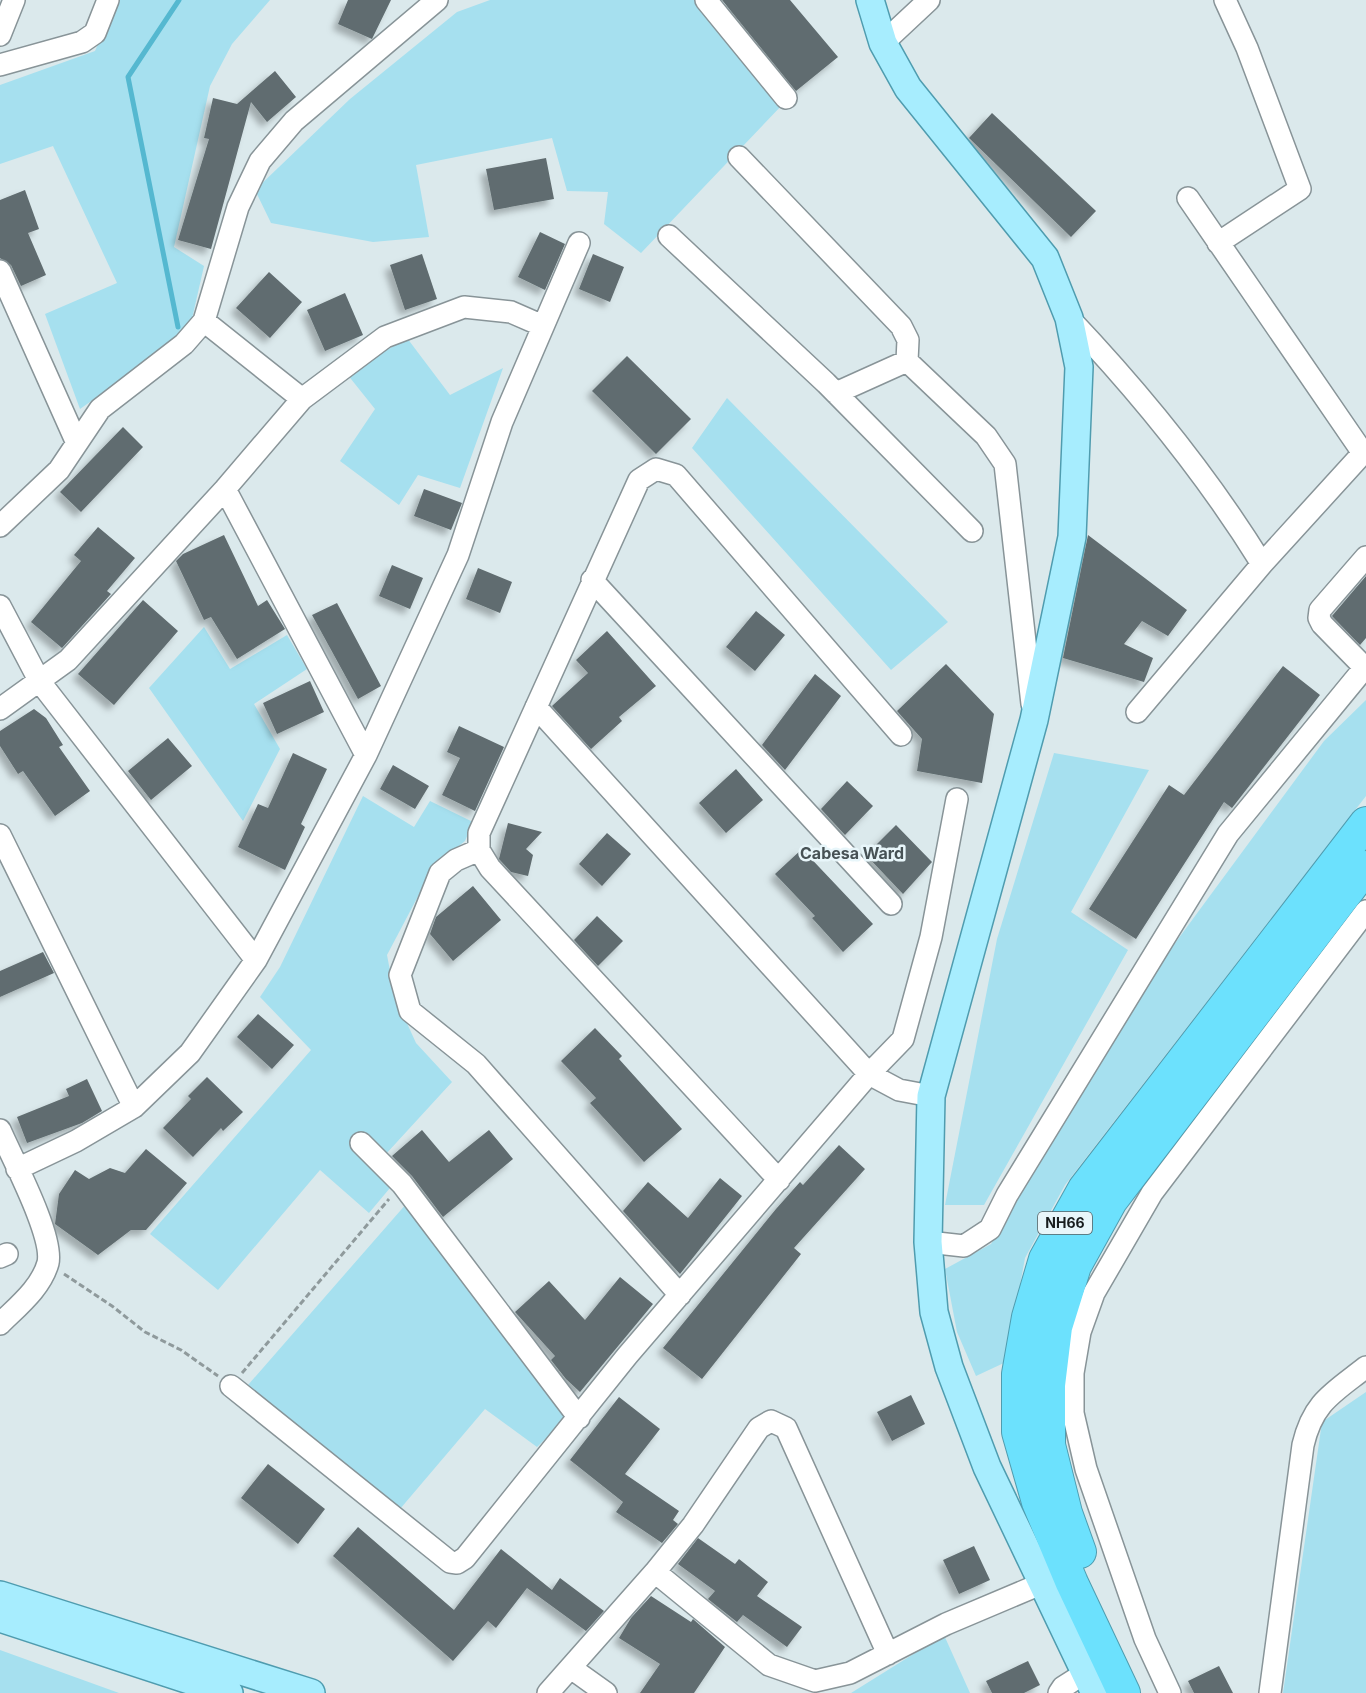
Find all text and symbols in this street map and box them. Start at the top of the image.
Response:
district label: Cabesa Ward [800,843,904,863]
road number: NH66 [1038,1212,1092,1234]

